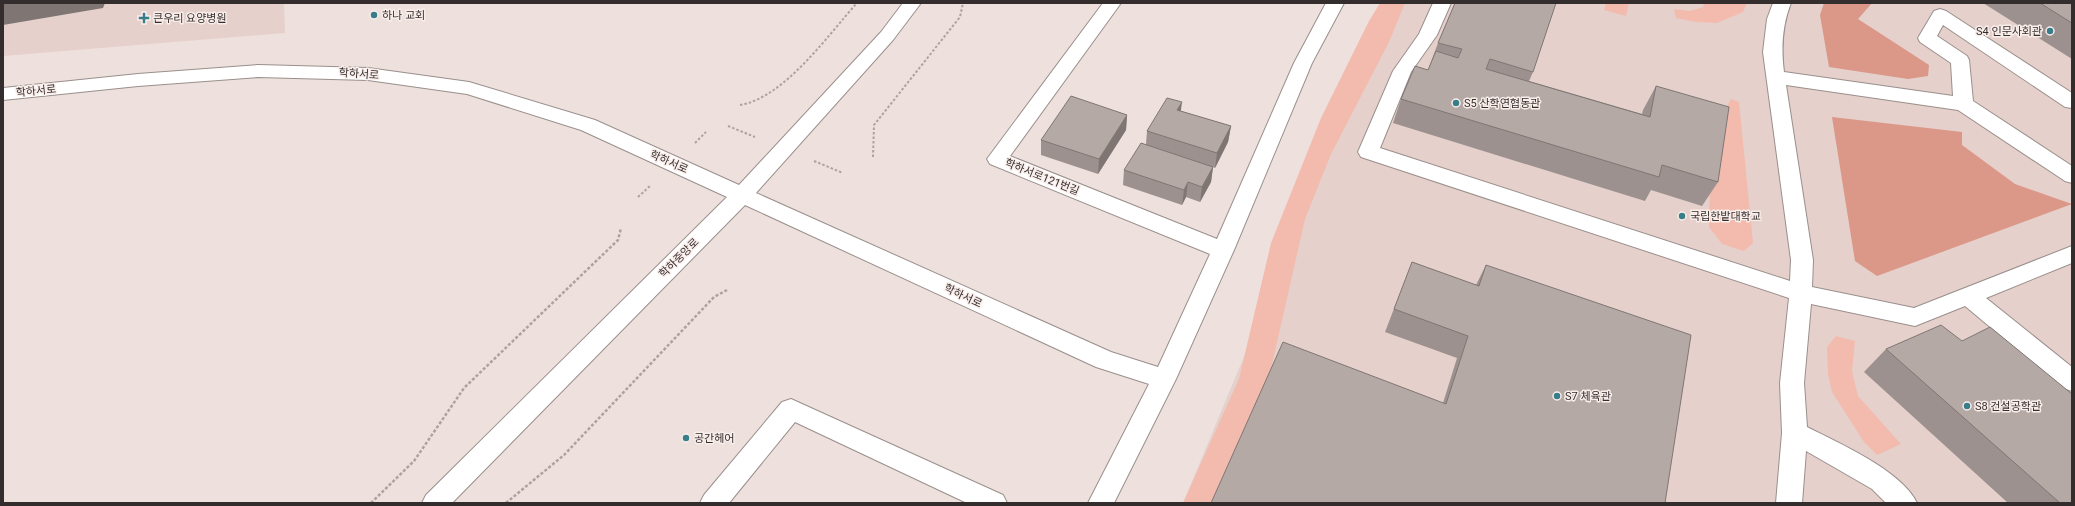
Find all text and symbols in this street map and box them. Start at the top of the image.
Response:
place label: 하나 교회 [382,9,425,22]
marker: 하나 교회 [369,10,379,20]
marker: 큰우리 요양병원 [138,12,150,24]
place label: 큰우리 요양병원 [153,12,227,25]
place label: S4 인문사회관 [1976,25,2042,38]
marker: S4 인문사회관 [2045,26,2055,36]
street label: 학하서로 [338,66,380,82]
street label: 학하서로 [15,82,57,100]
place label: S5 산학연협동관 [1464,97,1540,110]
marker: S5 산학연협동관 [1451,98,1461,108]
street label: 학하서로 [648,148,690,176]
street label: 학하서로121번길 [1003,156,1081,198]
place label: 국립한밭대학교 [1690,210,1761,223]
marker: 국립한밭대학교 [1677,211,1687,221]
street label: 학하중앙로 [657,236,701,280]
street label: 학하서로 [942,282,984,310]
place label: S7 체육관 [1565,390,1611,403]
marker: S7 체육관 [1552,391,1562,401]
place label: S8 건설공학관 [1975,400,2041,413]
marker: S8 건설공학관 [1962,401,1972,411]
place label: 공간헤어 [694,432,734,445]
marker: 공간헤어 [681,433,691,443]

